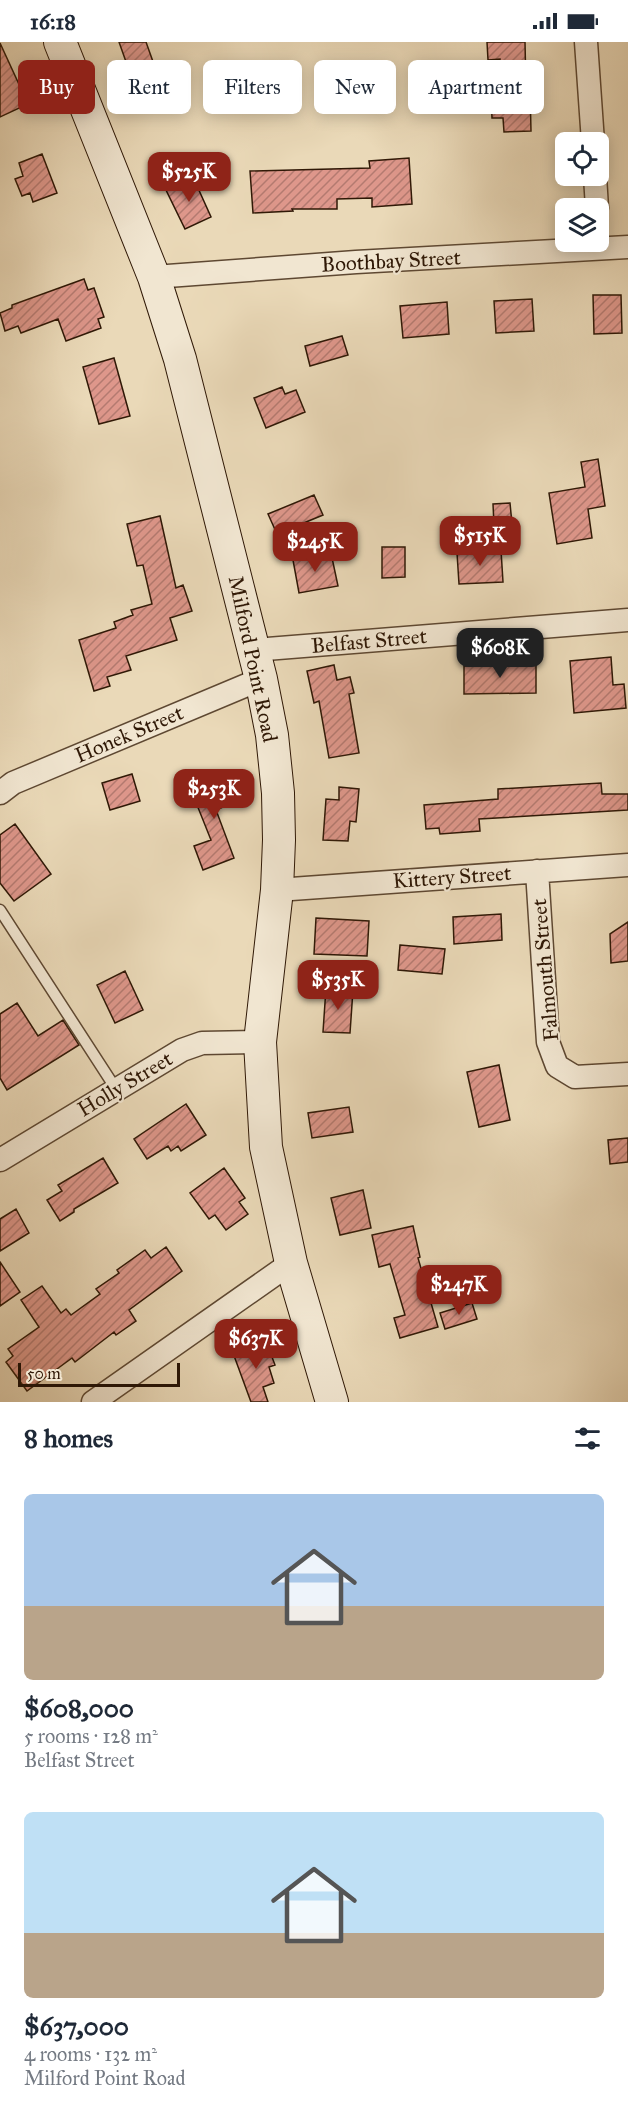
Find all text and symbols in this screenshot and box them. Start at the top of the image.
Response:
text: 16:18 [30,8,76,35]
chip: Buy [18,60,95,114]
chip: Rent [107,60,191,114]
chip: Filters [203,60,302,114]
chip: New [314,60,396,114]
chip: Apartment [408,60,544,114]
map controls [555,132,609,252]
button: locate [555,132,609,186]
pin: $525K [147,152,231,203]
text: $525K [162,159,216,183]
button: layers [555,198,609,252]
street label: Boothbay Street [321,244,462,278]
pin: $515K [438,516,522,567]
pin: $245K [273,522,357,573]
text: $515K [454,523,506,547]
text: $245K [287,529,343,553]
street label: Milford Point Road [223,573,283,745]
street label: Belfast Street [310,623,428,659]
pin: $608K [458,628,542,679]
text: $608K [471,635,529,659]
street label: Honek Street [71,699,188,768]
pin: $253K [172,769,256,820]
text: $253K [187,776,241,800]
street label: Kittery Street [392,860,513,894]
street label: Falmouth Street [526,897,564,1042]
pin: $535K [296,960,380,1011]
text: $535K [312,967,364,991]
street label: Holly Street [73,1045,178,1122]
pin: $247K [417,1265,501,1316]
text: $247K [430,1272,488,1296]
pin: $637K [214,1319,298,1370]
text: $637K [228,1326,284,1350]
scale bar [18,1360,180,1388]
text: 50 m [27,1364,61,1383]
text: 8 homes [24,1422,113,1454]
icon: filters [571,1422,604,1455]
icon: home [260,1533,368,1641]
text: $608,000 [24,1692,134,1724]
text: 5 rooms · 128 m² [24,1724,158,1748]
text: Belfast Street [24,1748,135,1772]
icon: home [260,1851,368,1959]
text: $637,000 [24,2010,129,2042]
text: 4 rooms · 132 m² [24,2042,157,2066]
text: Milford Point Road [24,2066,185,2090]

